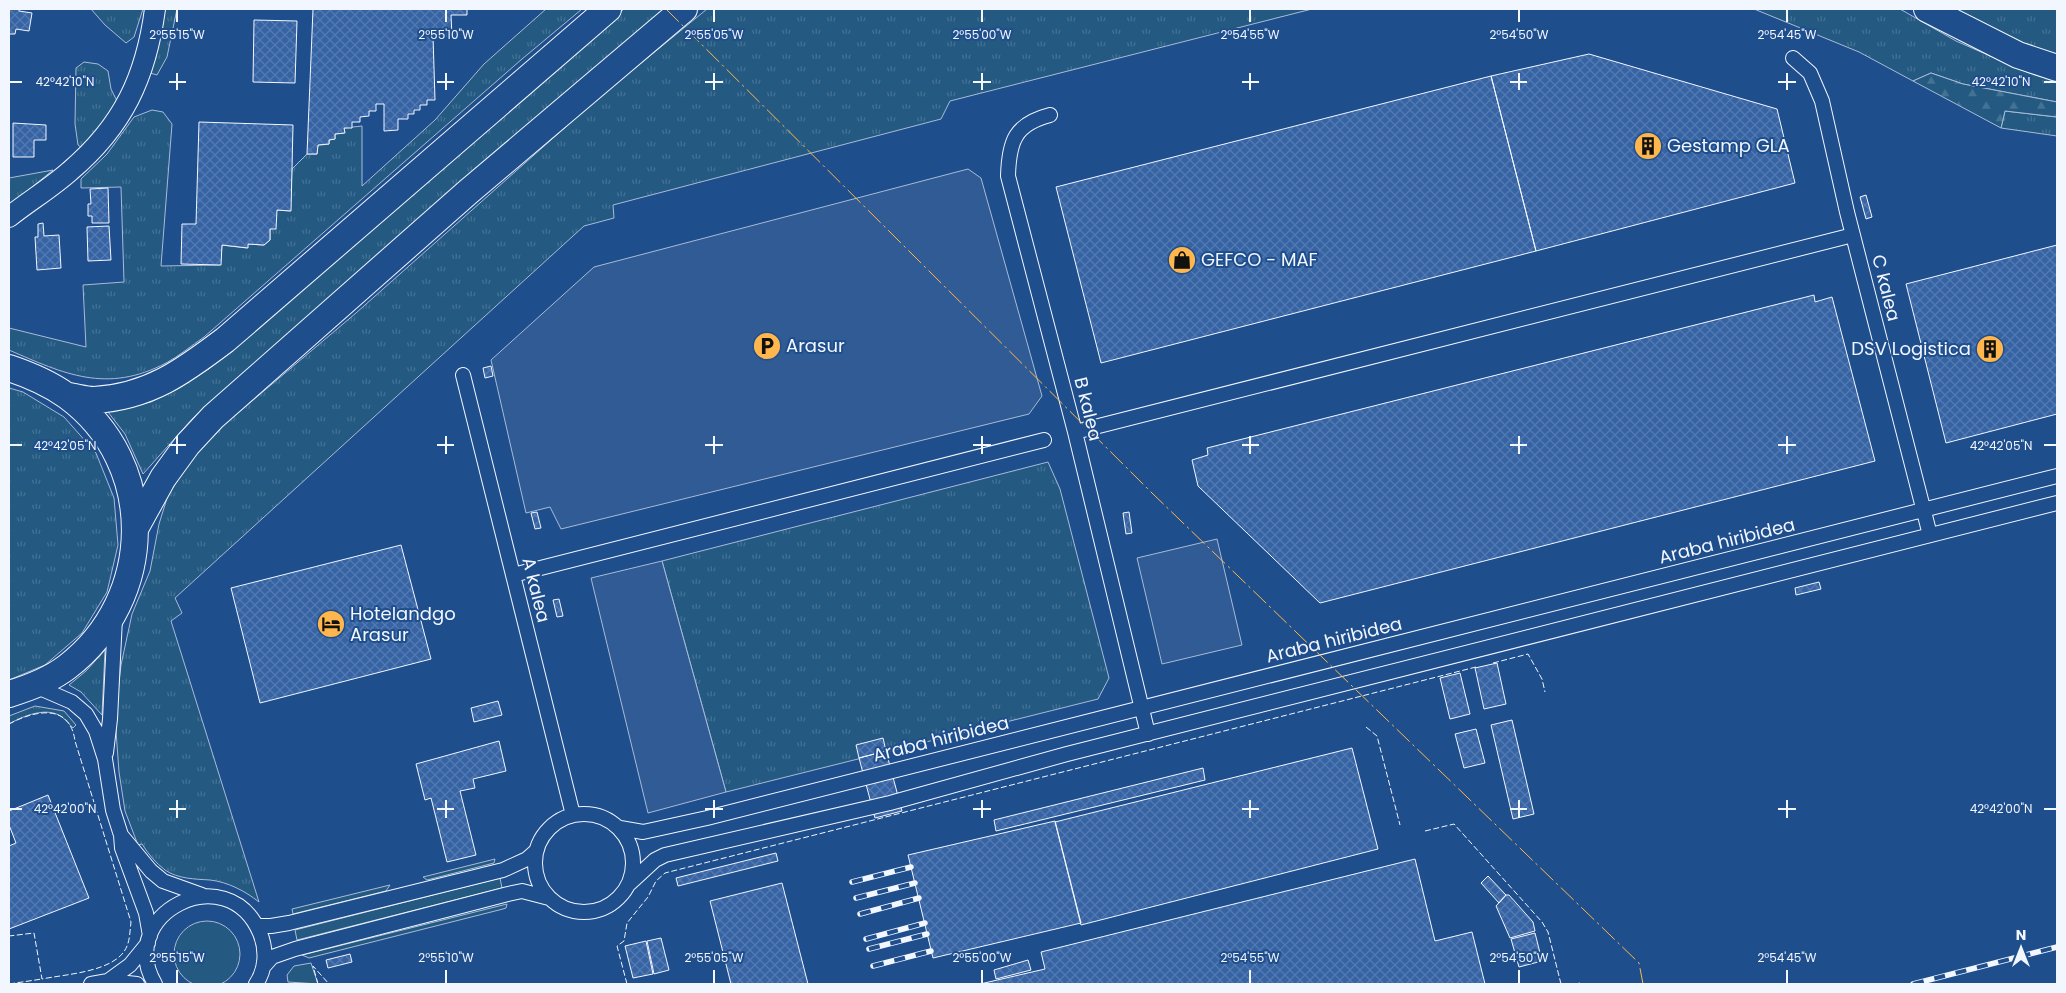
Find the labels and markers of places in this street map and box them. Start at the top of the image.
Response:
building icon: Gestamp GLA [1633,131,1663,161]
place label: Gestamp GLA [1667,133,1790,158]
shop icon: GEFCO - MAF [1167,245,1197,275]
place label: GEFCO - MAF [1201,247,1318,272]
parking icon: Arasur [752,331,782,361]
place label: Arasur [786,333,845,358]
building icon: DSV Logistica [1975,334,2005,364]
place label: DSV Logistica [1851,336,1971,361]
place label: Hotelandgo Arasur [350,601,456,647]
hotel icon: Hotelandgo Arasur [316,609,346,639]

